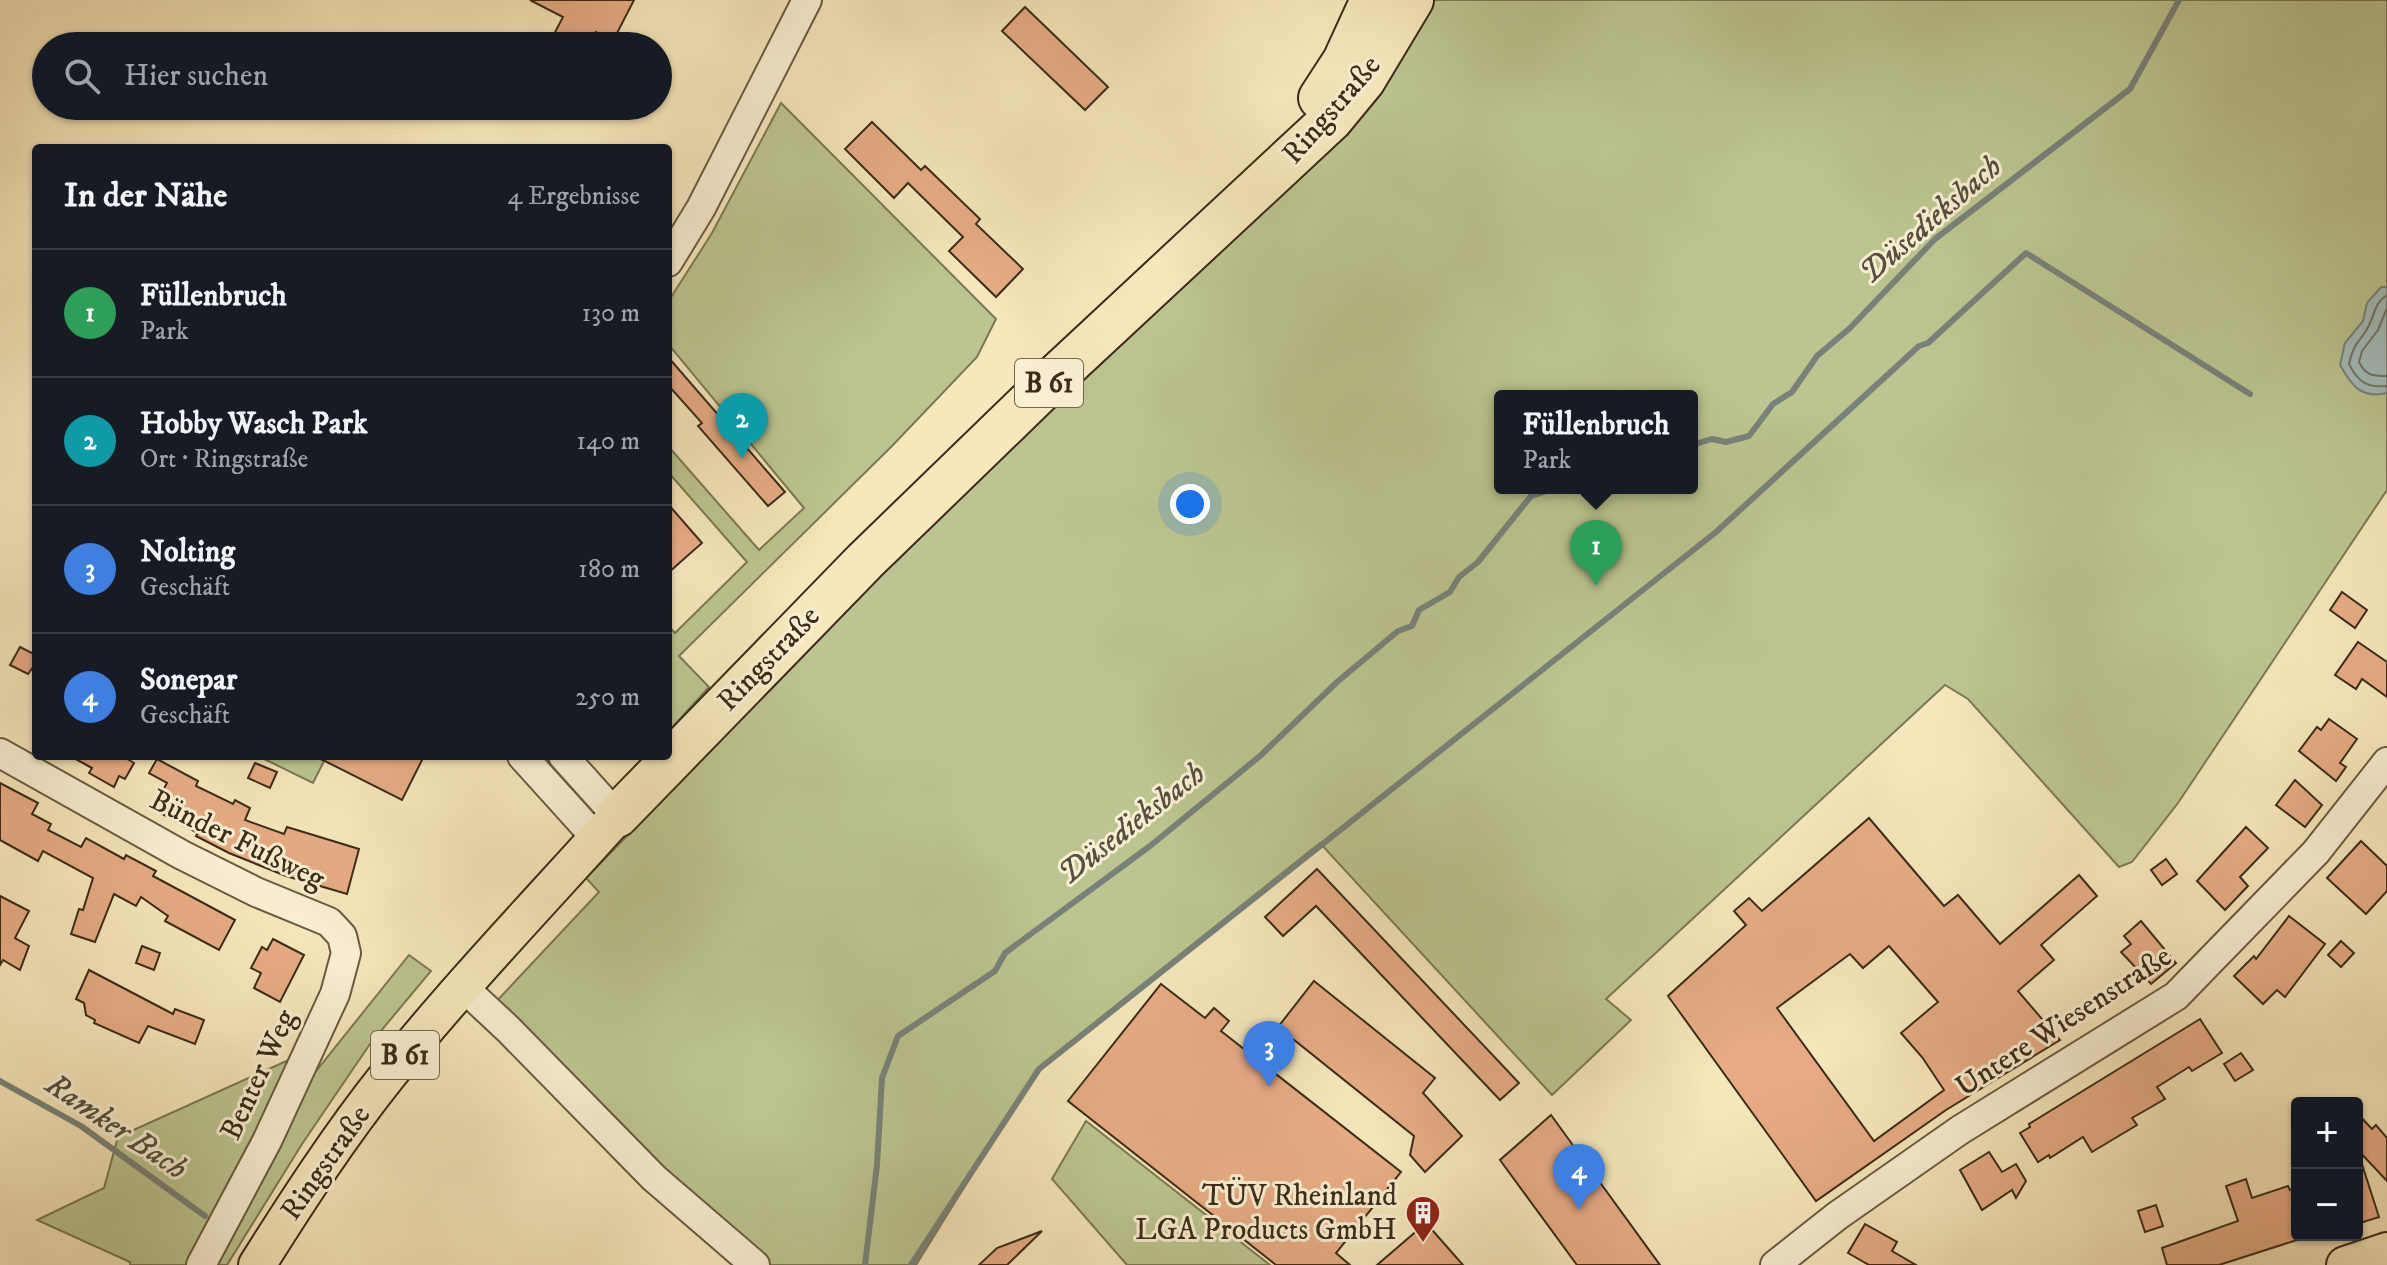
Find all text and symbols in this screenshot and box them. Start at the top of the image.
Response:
search box [32,32,672,120]
street label: Ringstraße [1275,48,1389,172]
icon: search [60,54,104,98]
text: Hier suchen [124,58,268,95]
water label: Düsedieksbach [1851,147,2011,293]
text: In der Nähe [64,175,227,217]
text: 4 Ergebnisse [507,180,640,213]
text: Füllenbruch [140,278,287,315]
text: 1 [85,297,95,330]
text: 130 m [582,297,640,330]
text: Park [140,315,189,348]
road number: B 61 [1015,359,1083,407]
popup [1494,390,1698,494]
pin: 2 [716,393,768,459]
text: Hobby Wasch Park [140,406,368,443]
text: Füllenbruch [1523,407,1669,444]
text: 2 [84,425,96,458]
text: 140 m [576,425,640,458]
text: Ort · Ringstraße [140,443,308,476]
text: Park [1523,444,1571,477]
your location [1170,484,1210,524]
pin: 1 [1570,520,1622,586]
text: Nolting [140,534,235,571]
text: 3 [85,553,95,586]
text: 180 m [578,553,640,586]
text: Geschäft [140,571,230,604]
street label: Ringstraße [710,599,828,719]
text: Sonepar [140,662,237,699]
text: 4 [83,681,97,714]
text: 250 m [575,681,640,714]
text: Geschäft [140,699,230,732]
water label: Düsedieksbach [1050,754,1214,894]
street label: Bünder Fußweg [144,782,331,898]
street label: Untere Wiesenstraße [1949,938,2179,1106]
street label: Benter Weg [213,1004,305,1146]
pin: 3 [1243,1021,1295,1087]
road number: B 61 [371,1031,439,1079]
water label: Ramker Bach [37,1064,195,1189]
map controls [2291,1097,2363,1241]
button: + [2291,1097,2363,1169]
street label: Ringstraße [273,1098,379,1228]
pin: 4 [1553,1144,1605,1210]
button: − [2291,1169,2363,1241]
place label: TÜV Rheinland LGA Products GmbH [1135,1176,1397,1249]
building icon: TÜV Rheinland LGA Products GmbH [1404,1194,1442,1244]

